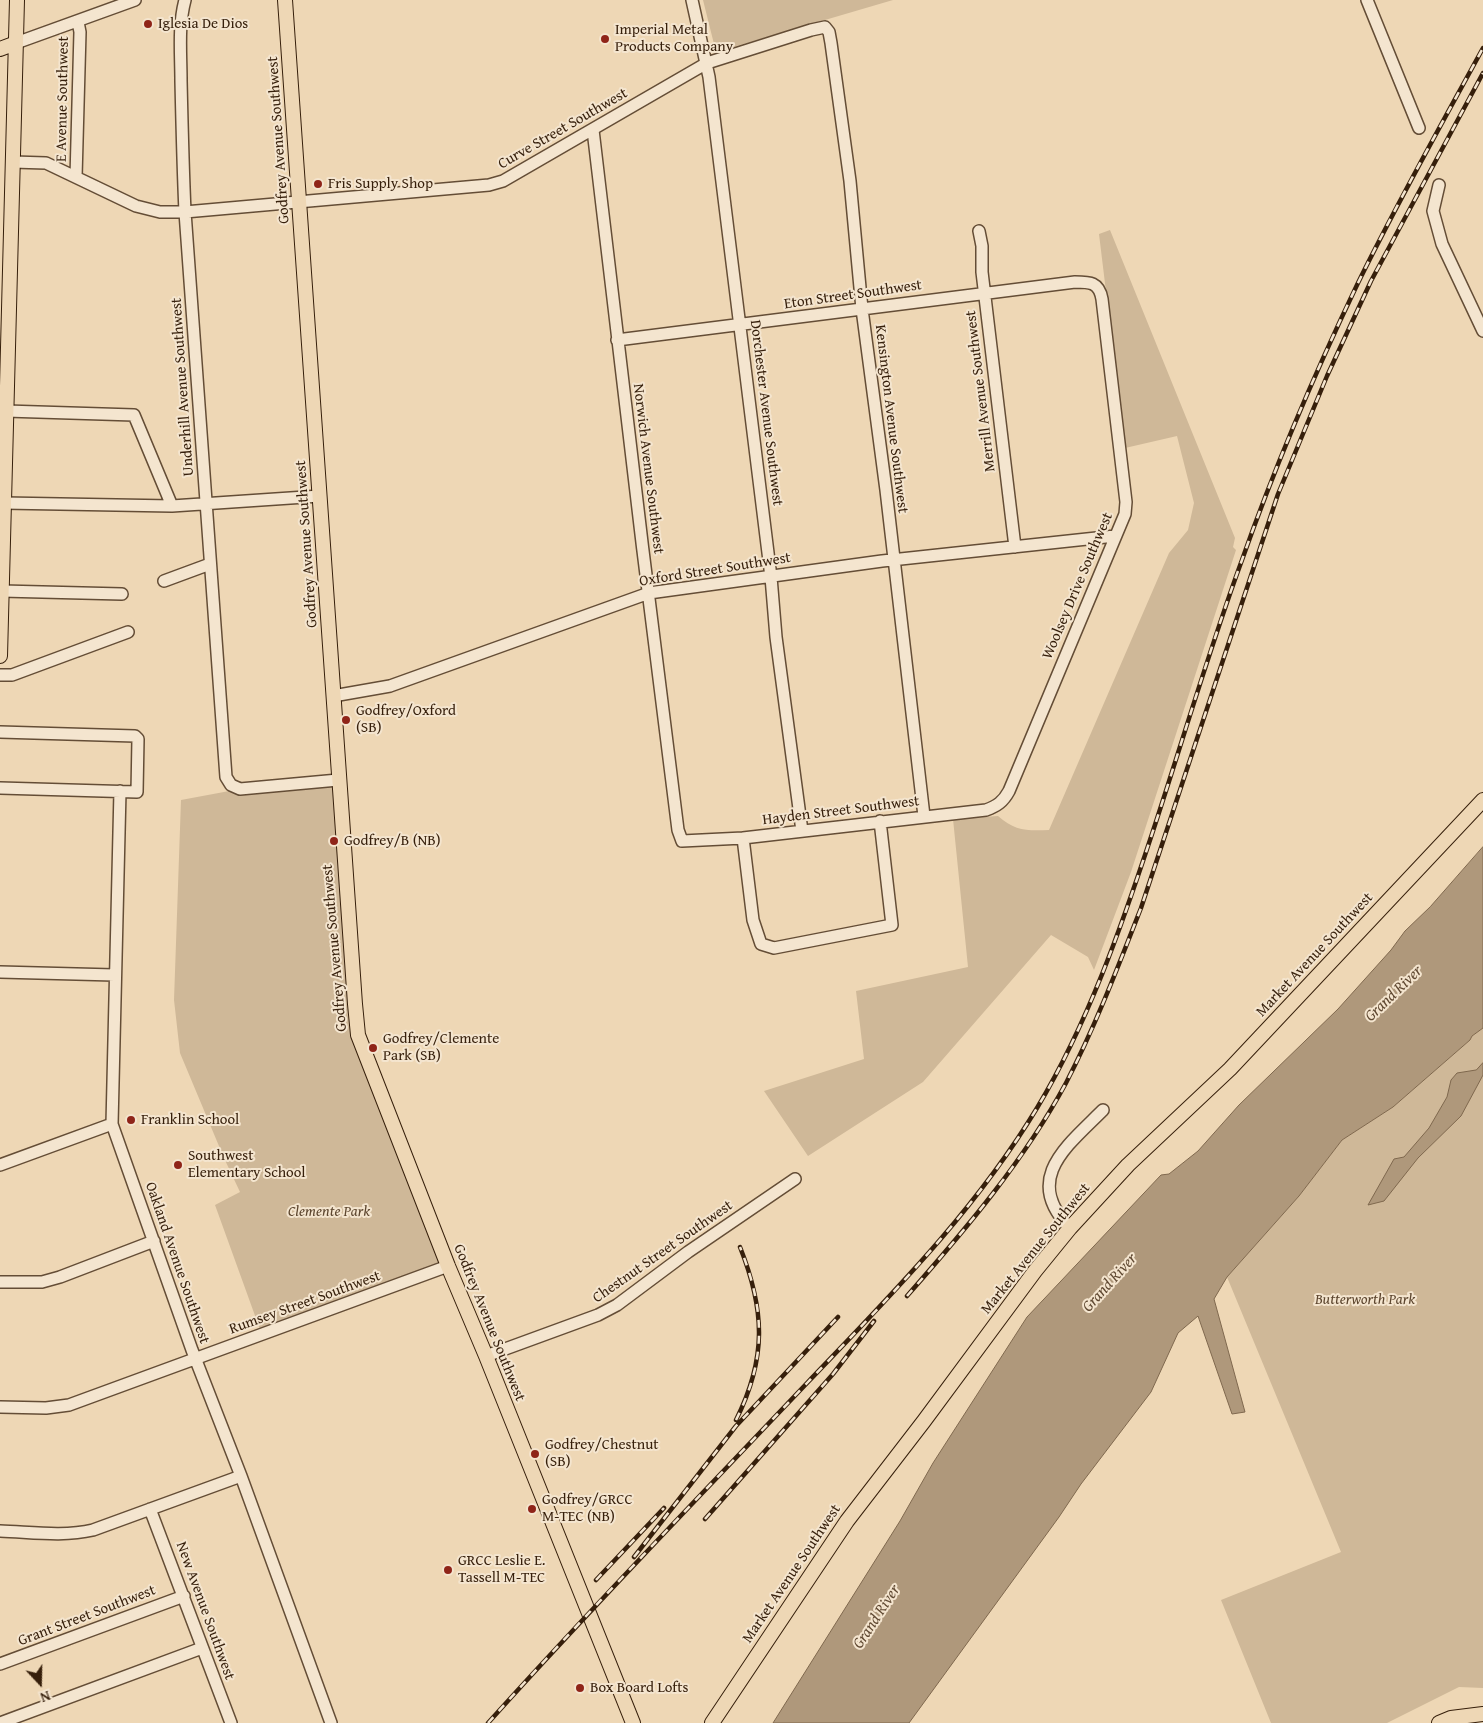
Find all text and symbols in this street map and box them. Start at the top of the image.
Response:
place label: Iglesia De Dios [158,15,248,33]
marker: Iglesia De Dios [142,18,154,30]
place label: Imperial Metal Products Company [615,21,733,56]
marker: Imperial Metal Products Company [599,33,611,45]
street label: E Avenue Southwest [53,36,73,162]
street label: Godfrey Avenue Southwest [264,56,294,224]
street label: Curve Street Southwest [495,85,631,173]
place label: Fris Supply Shop [328,175,433,193]
marker: Fris Supply Shop [312,178,324,190]
street label: Eton Street Southwest [783,276,923,314]
street label: Underhill Avenue Southwest [168,297,198,477]
street label: Merrill Avenue Southwest [962,309,1000,473]
street label: Dorchester Avenue Southwest [746,319,786,507]
street label: Kensington Avenue Southwest [870,324,912,514]
street label: Norwich Avenue Southwest [629,383,667,555]
street label: Godfrey Avenue Southwest [292,460,322,628]
street label: Woolsey Drive Southwest [1039,510,1117,662]
street label: Oxford Street Southwest [638,549,792,591]
place label: Godfrey/Oxford (SB) [356,702,456,737]
marker: Godfrey/Oxford (SB) [340,714,352,726]
street label: Hayden Street Southwest [762,792,920,830]
place label: Godfrey/B (NB) [344,832,441,850]
marker: Godfrey/B (NB) [328,835,340,847]
street label: Godfrey Avenue Southwest [319,864,351,1032]
street label: Market Avenue Southwest [1253,889,1377,1021]
water label: Grand River [1361,962,1427,1026]
place label: Godfrey/Clemente Park (SB) [383,1030,499,1065]
marker: Godfrey/Clemente Park (SB) [367,1042,379,1054]
place label: Franklin School [141,1111,239,1129]
marker: Franklin School [125,1114,137,1126]
place label: Southwest Elementary School [188,1147,306,1182]
marker: Southwest Elementary School [172,1159,184,1171]
street label: Oakland Avenue Southwest [141,1180,213,1346]
street label: Market Avenue Southwest [978,1180,1094,1318]
street label: Chestnut Street Southwest [590,1197,736,1307]
park label: Clemente Park [288,1203,370,1221]
street label: Godfrey Avenue Southwest [449,1242,529,1404]
water label: Grand River [1079,1250,1141,1316]
street label: Rumsey Street Southwest [227,1267,383,1339]
park label: Butterworth Park [1315,1291,1415,1309]
place label: Godfrey/Chestnut (SB) [545,1436,659,1471]
marker: Godfrey/Chestnut (SB) [529,1448,541,1460]
place label: Godfrey/GRCC M-TEC (NB) [542,1491,633,1526]
street label: Market Avenue Southwest [739,1501,845,1647]
marker: Godfrey/GRCC M-TEC (NB) [526,1503,538,1515]
street label: New Avenue Southwest [172,1539,238,1683]
place label: GRCC Leslie E. Tassell M-TEC [458,1552,545,1587]
marker: GRCC Leslie E. Tassell M-TEC [442,1564,454,1576]
street label: Grant Street Southwest [16,1581,158,1651]
water label: Grand River [849,1581,905,1653]
north arrow [15,1658,65,1708]
place label: Box Board Lofts [590,1679,688,1697]
marker: Box Board Lofts [574,1682,586,1694]
text: N [37,1686,53,1708]

